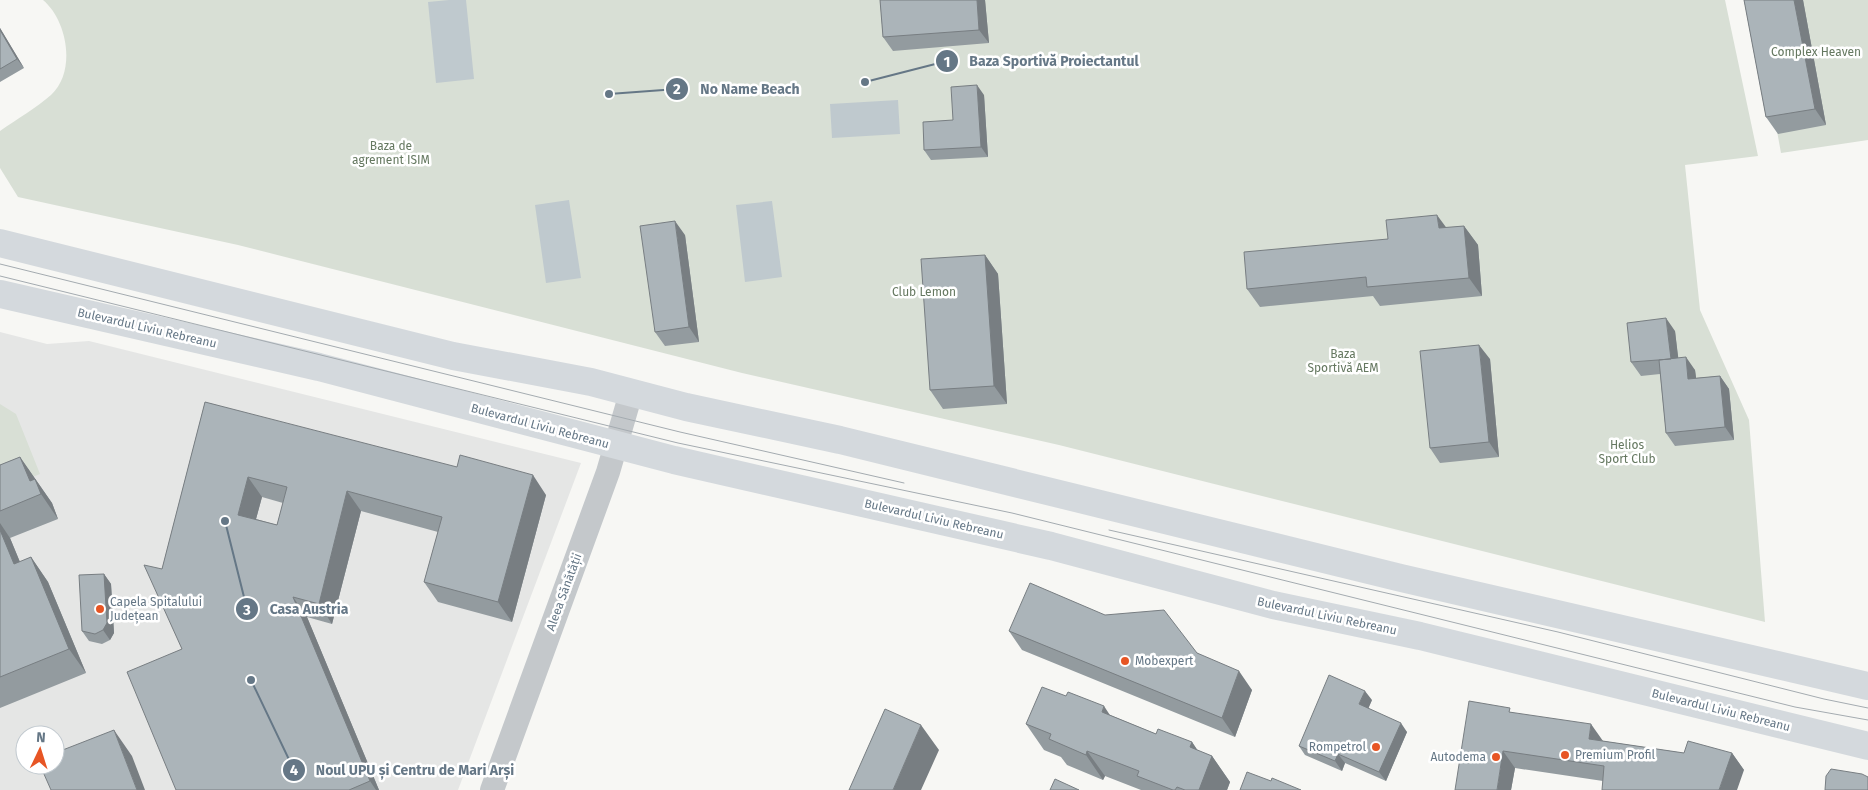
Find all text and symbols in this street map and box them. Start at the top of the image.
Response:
park label: Complex Heaven [1771,45,1861,59]
callout: Baza Sportivă Proiectantul [934,47,1149,76]
text: 1 [944,53,950,71]
text: Baza Sportivă Proiectantul [969,53,1139,70]
callout: No Name Beach [665,74,809,103]
text: 2 [673,80,681,98]
text: No Name Beach [700,81,800,98]
park label: Baza de agrement ISIM [352,139,430,167]
park label: Club Lemon [892,285,956,299]
street label: Bulevardul Liviu Rebreanu [76,305,218,351]
park label: Baza Sportivă AEM [1307,347,1379,375]
street label: Bulevardul Liviu Rebreanu [469,401,611,451]
park label: Helios Sport Club [1598,438,1656,466]
street label: Bulevardul Liviu Rebreanu [863,496,1005,542]
street label: Aleea Sănătății [543,551,585,633]
street label: Bulevardul Liviu Rebreanu [1256,594,1398,638]
place label: Capela Spitalului Județean [110,595,202,624]
callout: Casa Austria [234,595,358,624]
text: 3 [242,601,251,619]
text: Casa Austria [270,601,349,618]
marker: Capela Spitalului Județean [94,603,106,615]
place label: Mobexpert [1135,654,1194,668]
marker: Mobexpert [1119,655,1131,667]
street label: Bulevardul Liviu Rebreanu [1650,686,1792,734]
north arrow [15,725,65,775]
text: N [36,729,46,746]
place label: Rompetrol [1309,740,1366,754]
marker: Rompetrol [1370,741,1382,753]
place label: Premium Profil [1575,748,1656,762]
marker: Premium Profil [1559,749,1571,761]
place label: Autodema [1430,750,1486,764]
marker: Autodema [1490,751,1502,763]
callout: Noul UPU și Centru de Mari Arși [281,755,525,784]
text: 4 [290,761,299,779]
text: Noul UPU și Centru de Mari Arși [316,762,514,780]

